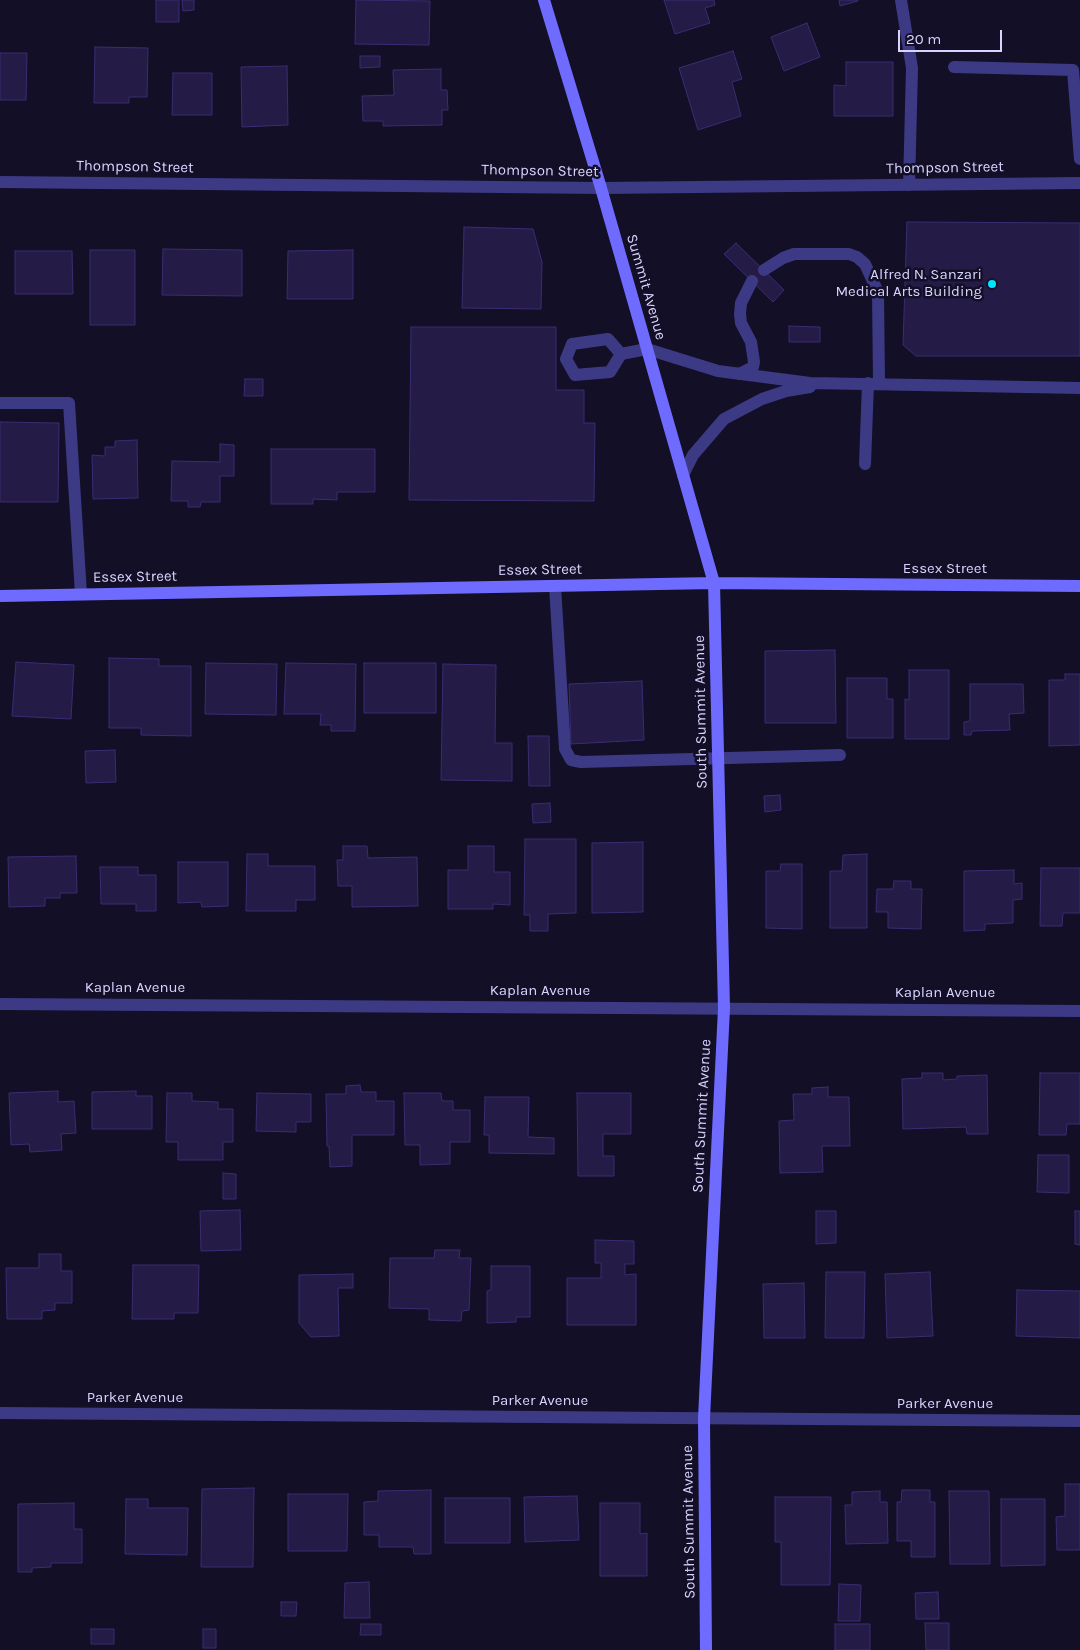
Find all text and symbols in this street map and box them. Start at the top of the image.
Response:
scale bar [900,20,1004,52]
text: 20 m [906,30,941,48]
street label: Thompson Street [76,157,194,177]
street label: Thompson Street [886,158,1004,178]
street label: Thompson Street [481,161,599,181]
street label: Summit Avenue [622,232,670,342]
place label: Alfred N. Sanzari Medical Arts Building [835,266,982,301]
marker: Alfred N. Sanzari Medical Arts Building [986,278,998,290]
street label: Essex Street [498,560,582,580]
street label: Essex Street [903,560,987,578]
street label: Essex Street [93,567,177,587]
street label: South Summit Avenue [691,635,711,789]
street label: Kaplan Avenue [85,979,185,997]
street label: Kaplan Avenue [490,982,590,1000]
street label: Kaplan Avenue [895,984,995,1002]
street label: South Summit Avenue [689,1039,715,1193]
street label: Parker Avenue [87,1389,183,1407]
street label: Parker Avenue [492,1392,588,1410]
street label: Parker Avenue [897,1395,993,1413]
street label: South Summit Avenue [679,1445,699,1599]

